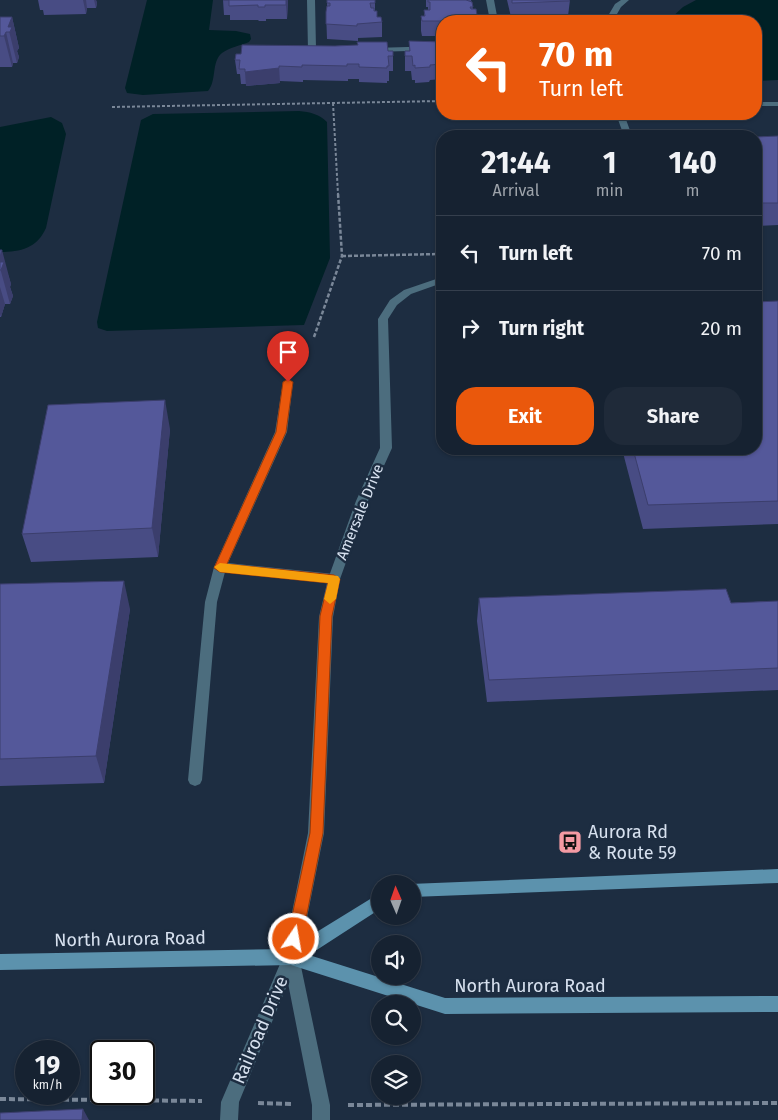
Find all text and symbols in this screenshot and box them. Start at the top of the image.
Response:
text: 70 m [539,33,613,75]
icon: left [456,35,521,100]
text: Turn left [539,75,623,102]
text: 21:44 [481,145,551,181]
text: 1 [603,145,617,181]
text: 140 [668,145,717,181]
text: Arrival [492,181,539,200]
text: min [596,181,623,200]
text: m [686,181,700,200]
icon: left [456,239,484,267]
text: Turn left [499,242,573,265]
text: 70 m [702,242,742,265]
icon: right [456,314,484,342]
text: Turn right [499,317,584,340]
text: 20 m [701,317,742,340]
pin [267,331,309,382]
icon: arrive [274,338,302,366]
button: Exit [456,387,594,445]
button: Share [604,387,742,445]
street label: Amersale Drive [333,461,387,563]
place label: Aurora Rd & Route 59 [588,821,677,864]
bus stop icon: Aurora Rd & Route 59 [557,829,583,855]
north arrow [371,875,421,925]
map controls [371,875,421,1105]
position arrow [267,912,319,964]
street label: North Aurora Road [54,927,206,951]
button: sound [371,935,421,985]
street label: Railroad Drive [227,973,293,1087]
street label: North Aurora Road [454,975,606,997]
button: search [371,995,421,1045]
speed limit sign: 30 [90,1040,155,1105]
text: 19 [35,1051,60,1081]
button: layers [371,1055,421,1105]
text: km/h [33,1078,62,1092]

